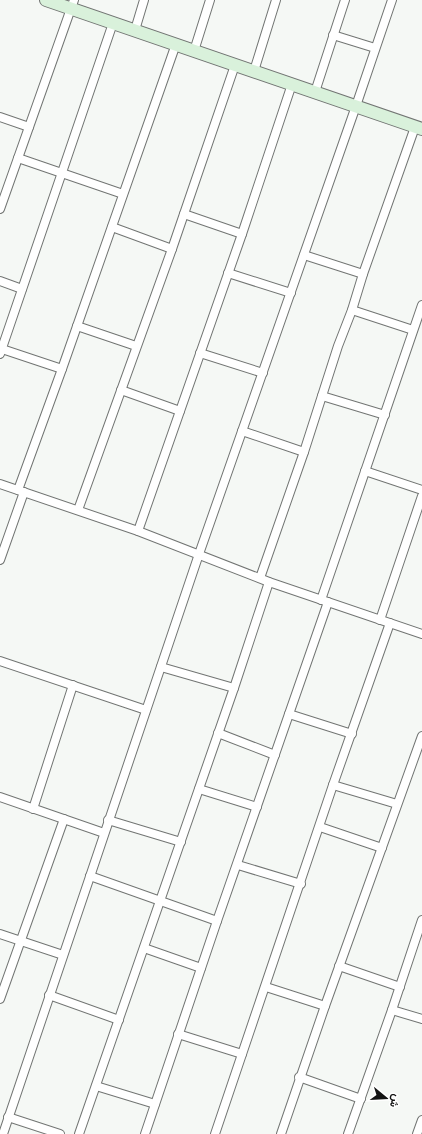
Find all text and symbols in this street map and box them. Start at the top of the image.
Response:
north arrow [366,1078,406,1118]
text: ش [387,1093,406,1110]

